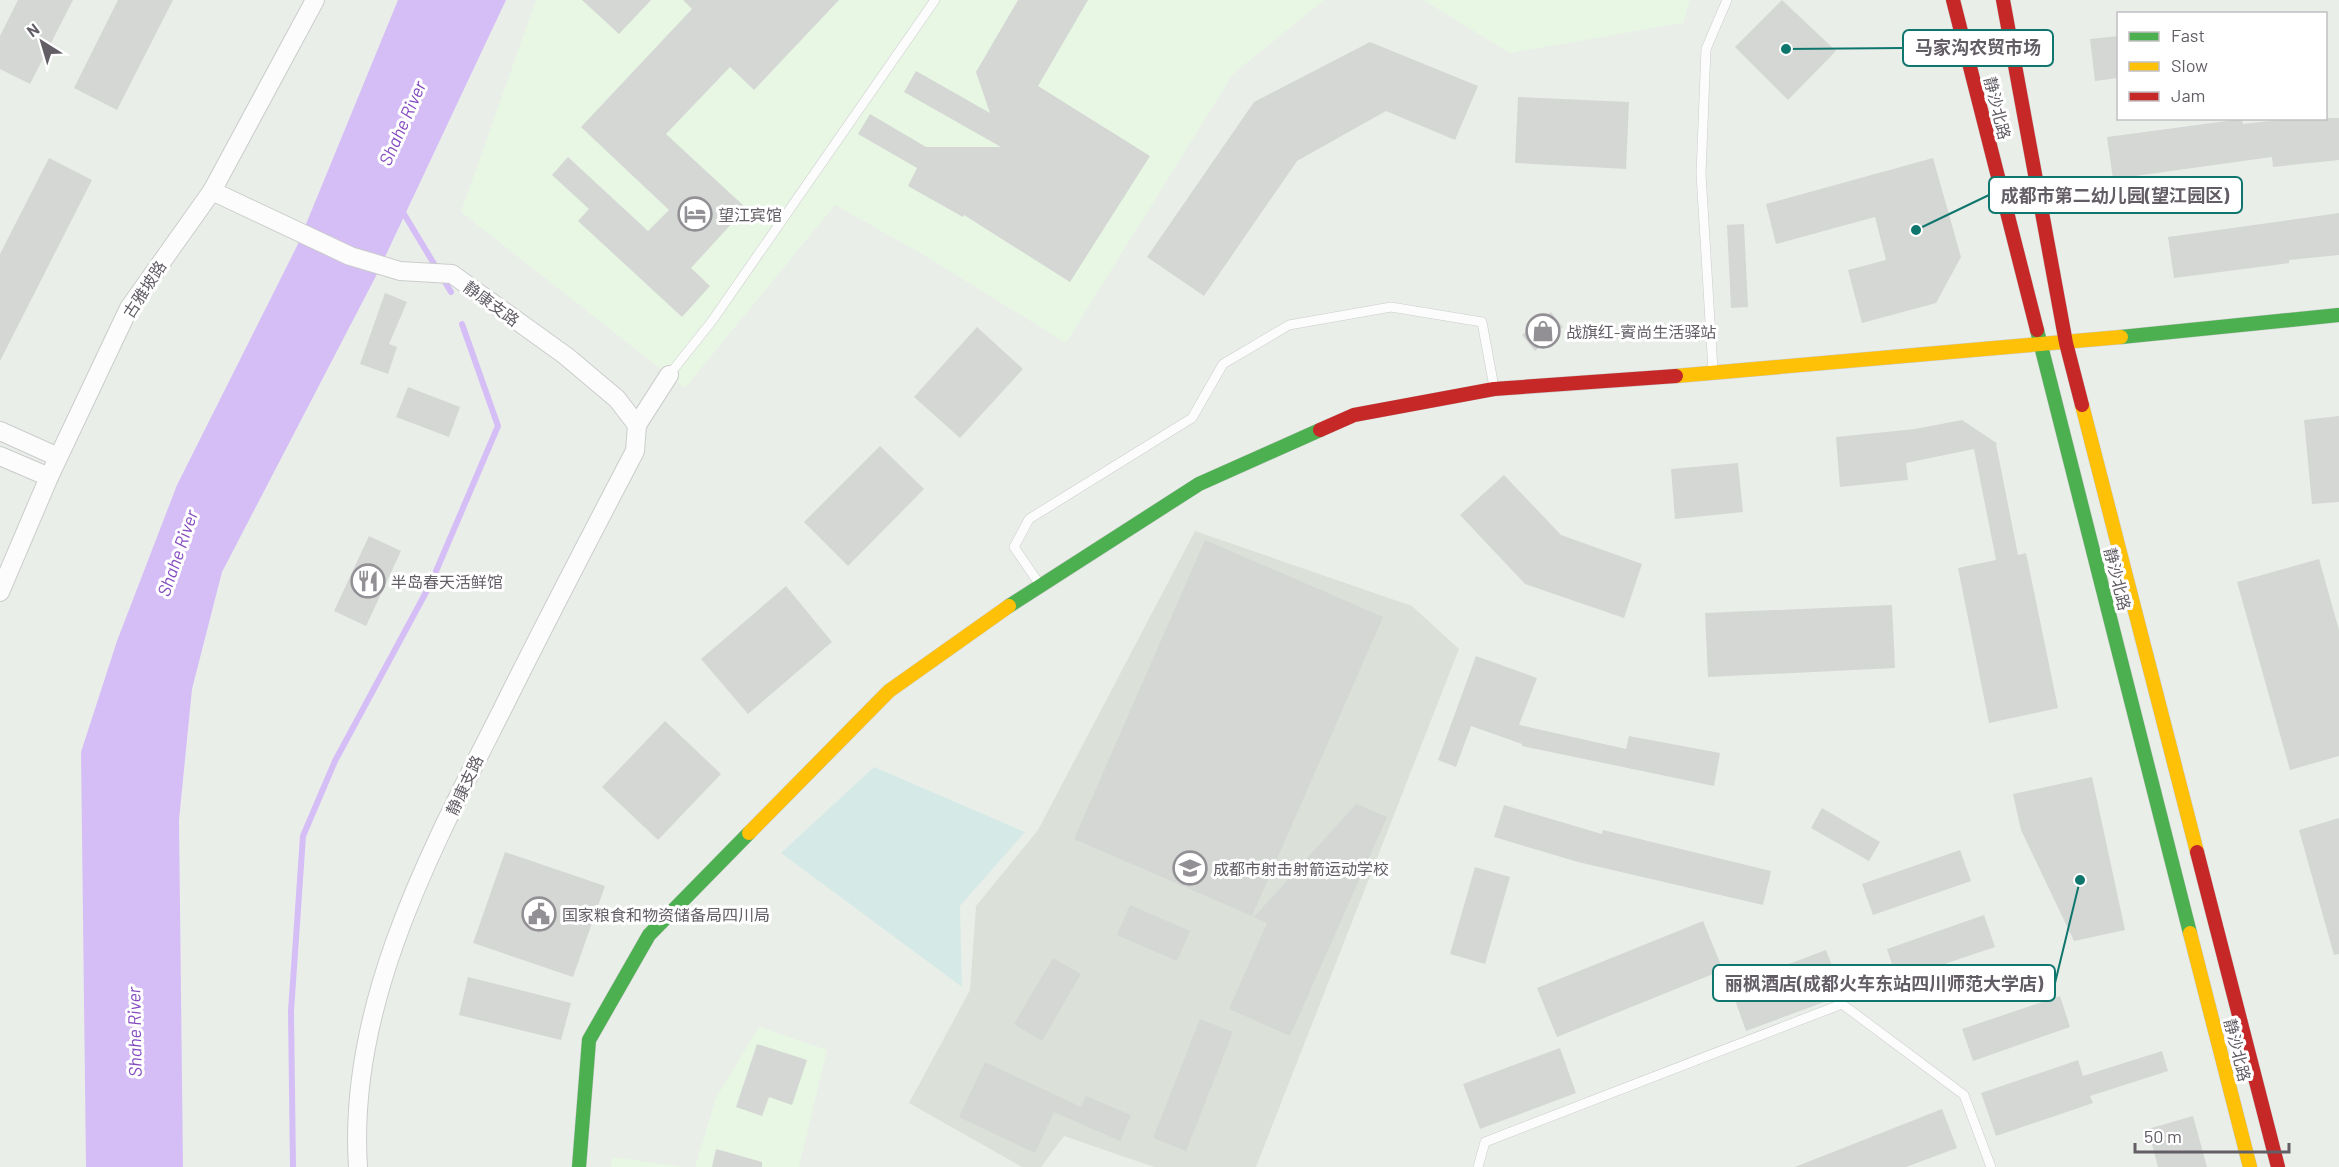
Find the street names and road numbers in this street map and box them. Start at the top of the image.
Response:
street label: 静沙北路 [1981,75,2015,141]
street label: 古雅坡路 [119,257,169,321]
street label: 静康支路 [461,277,523,329]
street label: 静沙北路 [2101,546,2135,612]
street label: 静康支路 [442,752,486,818]
street label: 静沙北路 [2221,1017,2255,1083]

